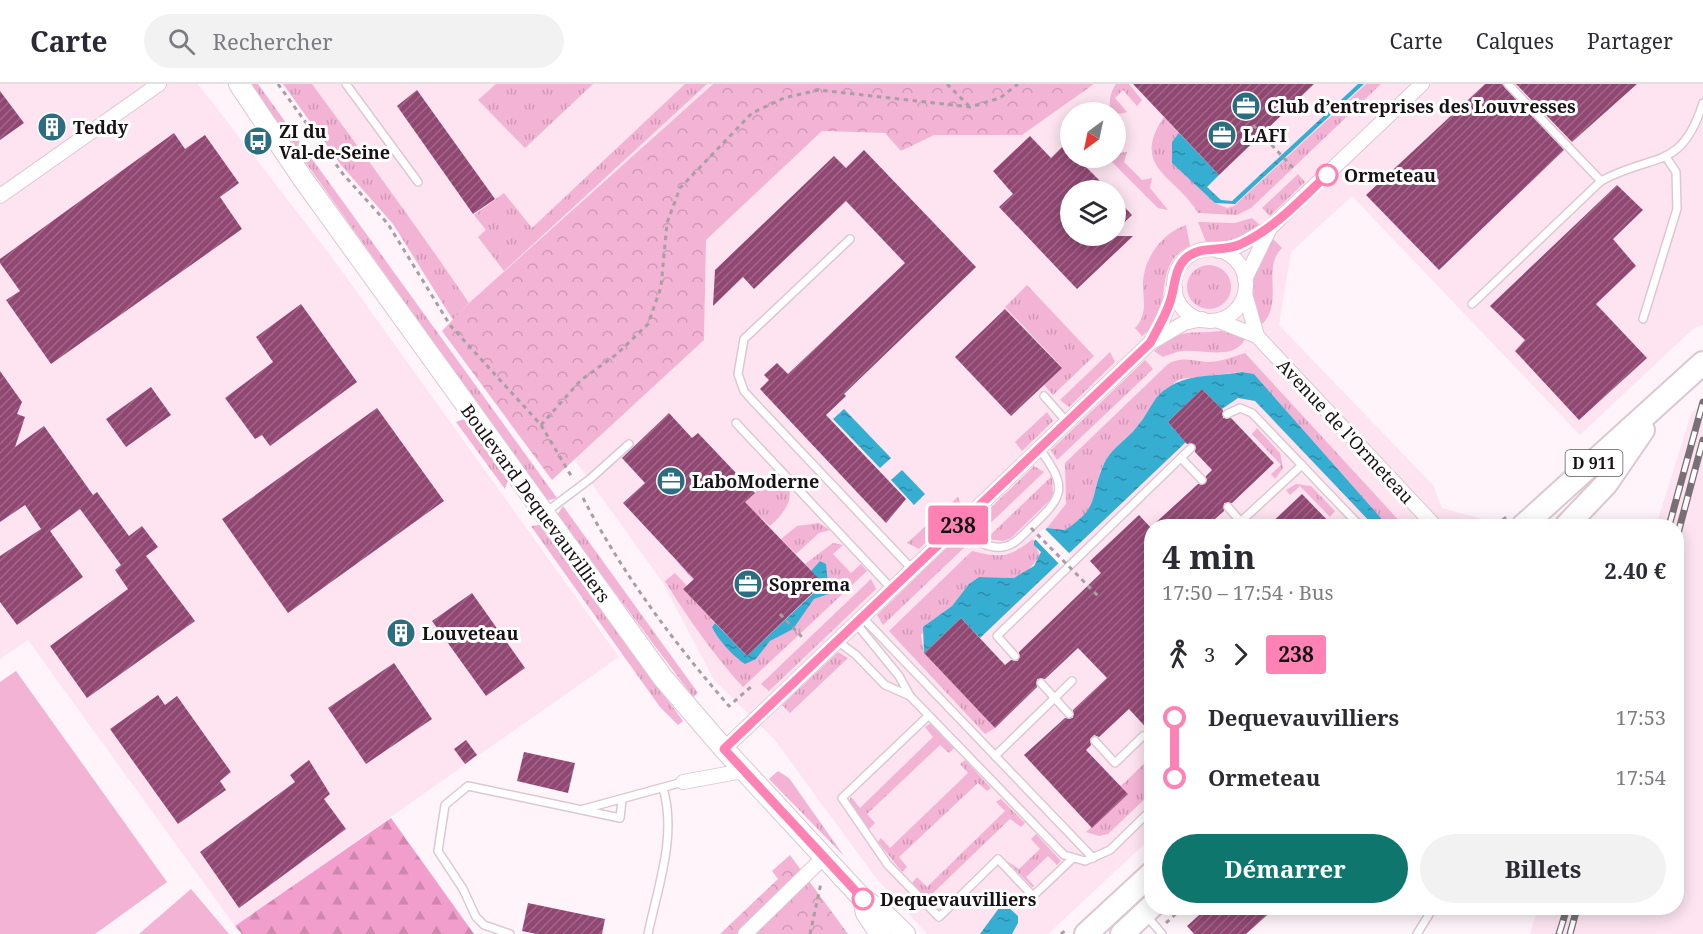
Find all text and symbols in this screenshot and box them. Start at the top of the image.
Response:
search box [144,14,564,68]
text: Carte [30,22,108,60]
icon: search [165,25,198,58]
text: Rechercher [213,26,333,56]
text: Carte [1390,27,1443,55]
text: Calques [1476,27,1554,55]
text: Partager [1587,27,1673,55]
office icon: Club d’entreprises des Louvresses [1230,90,1262,122]
place label: Club d’entreprises des Louvresses [1267,94,1576,118]
north arrow [1060,102,1126,168]
map controls [1060,102,1126,246]
building icon: Teddy [36,111,68,143]
place label: Teddy [73,115,129,139]
place label: ZI du Val-de-Seine [279,119,390,164]
office icon: LAFI [1206,119,1238,151]
place label: LAFI [1243,123,1287,147]
bus stop icon: ZI du Val-de-Seine [242,125,274,157]
place label: Ormeteau [1344,163,1436,187]
marker: Ormeteau [1316,164,1338,186]
button: layers [1060,180,1126,246]
street label: Avenue de l'Ormeteau [1272,353,1420,509]
street label: Boulevard Dequevauvilliers [456,399,616,607]
road number: D 911 [1566,450,1622,476]
office icon: LaboModerne [655,465,687,497]
place label: LaboModerne [692,469,819,493]
line badge: 238 [924,506,992,544]
text: 238 [940,511,976,539]
text: 4 min [1162,534,1255,579]
text: 2.40 € [1604,555,1666,585]
office icon: Soprema [732,568,764,600]
place label: Soprema [769,572,851,596]
text: 17:50 – 17:54 · Bus [1162,579,1333,606]
building icon: Louveteau [385,617,417,649]
place label: Louveteau [422,621,518,645]
icon: walk [1162,638,1195,671]
icon: forward [1224,638,1257,671]
text: 238 [1278,640,1314,668]
text: 3 [1204,641,1215,668]
text: Dequevauvilliers [1208,702,1399,732]
text: 17:53 [1616,704,1666,731]
text: Ormeteau [1208,762,1320,792]
text: 17:54 [1616,764,1666,791]
button: Démarrer [1162,834,1408,903]
button: Billets [1420,834,1666,903]
place label: Dequevauvilliers [880,887,1037,911]
marker: Dequevauvilliers [852,888,874,910]

